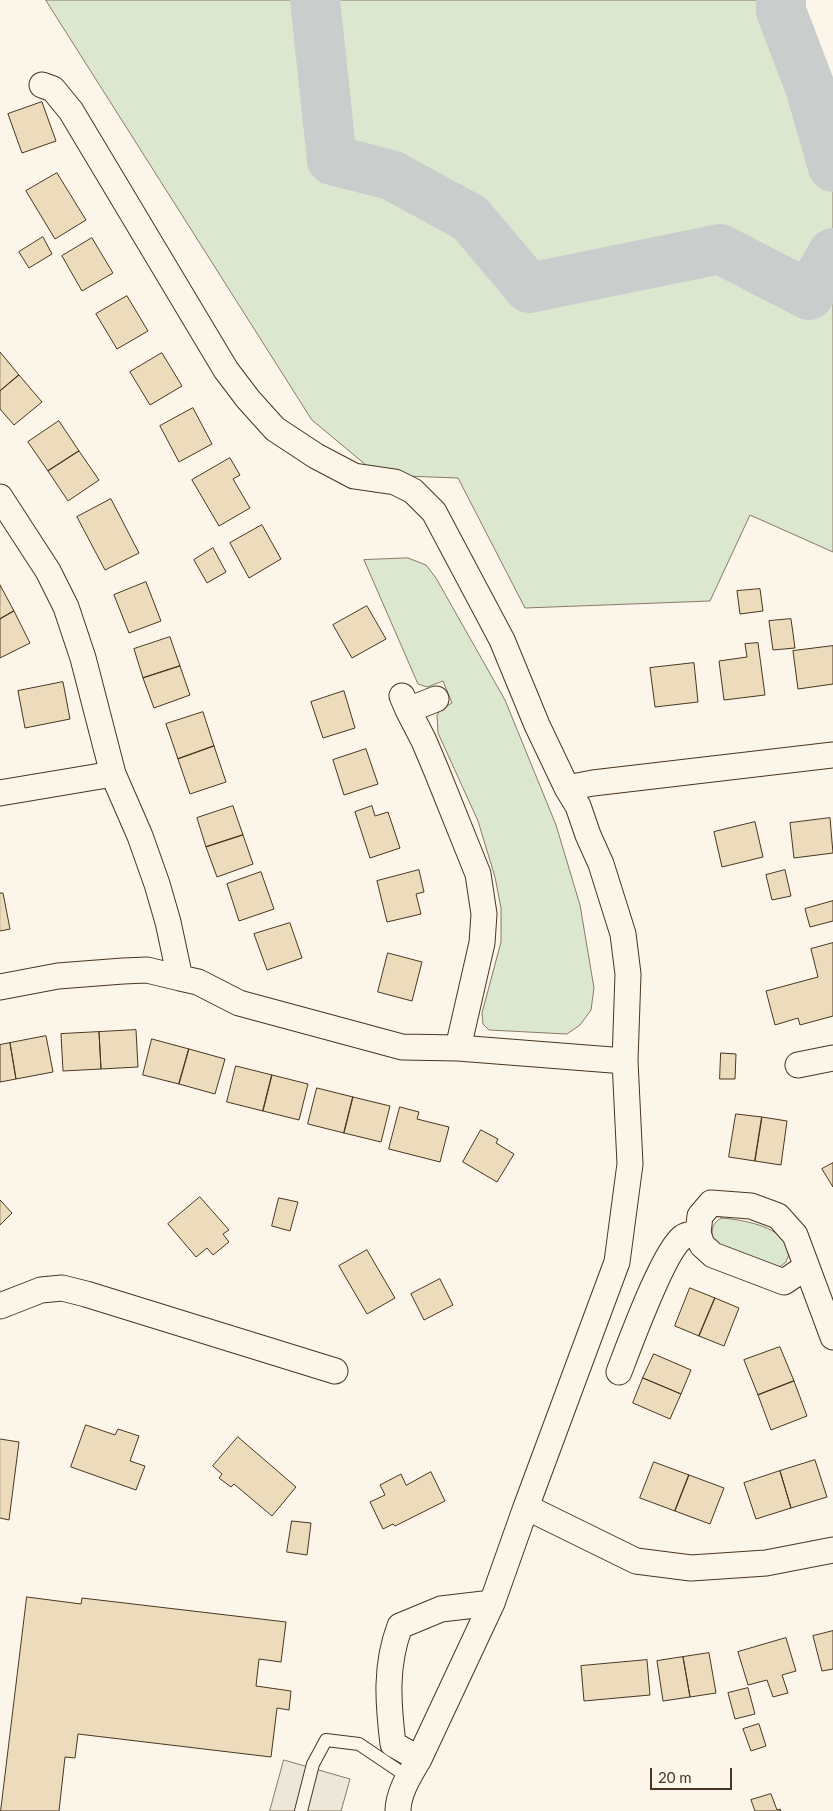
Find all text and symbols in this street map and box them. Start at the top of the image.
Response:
scale bar [653,1758,736,1790]
text: 20 m [658,1768,692,1786]

